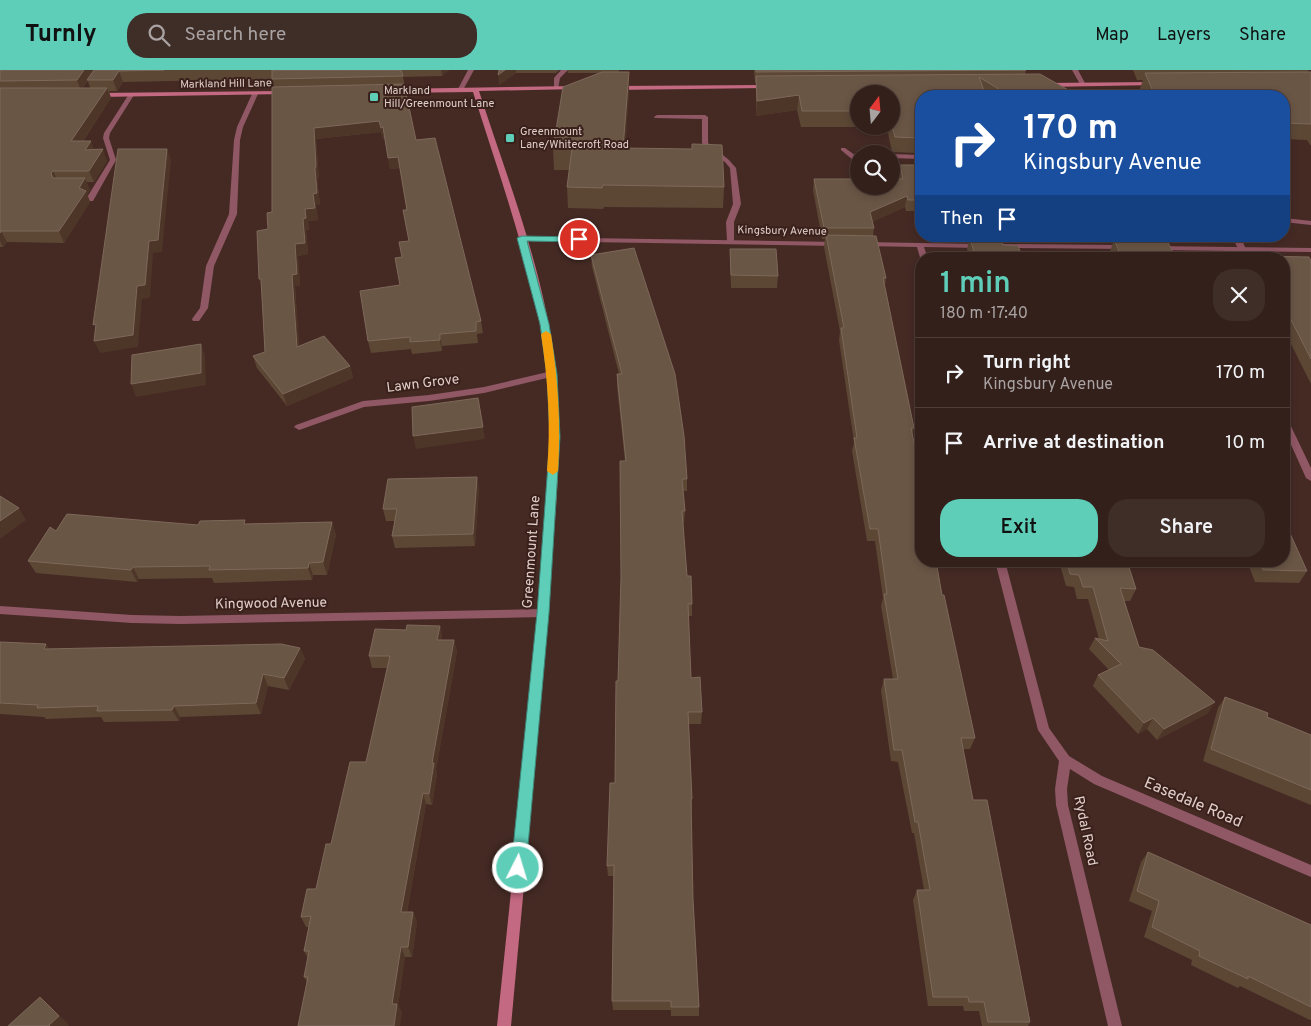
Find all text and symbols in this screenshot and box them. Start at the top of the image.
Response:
search box [127,13,477,58]
text: Turnly [25,20,97,50]
icon: search [145,21,173,49]
text: Search here [185,23,286,47]
text: Map [1095,24,1129,47]
text: Layers [1157,24,1211,47]
text: Share [1239,24,1286,47]
street label: Markland Hill Lane [180,76,272,92]
place label: Markland Hill/Greenmount Lane [384,84,495,111]
north arrow [850,85,900,135]
map controls [850,85,900,195]
marker: Markland Hill/Greenmount Lane [368,91,380,103]
text: 170 m [1023,107,1118,151]
icon: right [940,110,1005,175]
place label: Greenmount Lane/Whitecroft Road [520,125,629,152]
marker: Greenmount Lane/Whitecroft Road [504,132,516,144]
button: search [850,145,900,195]
text: Kingsbury Avenue [1023,150,1202,177]
icon: arrive [993,205,1021,233]
text: Then [940,207,983,231]
pin [558,218,600,260]
street label: Kingsbury Avenue [737,223,827,239]
icon: arrive [565,225,593,253]
text: 1 min [940,266,1011,303]
button: close [1213,269,1265,321]
text: 180 m · 17:40 [940,304,1028,324]
text: Turn right [983,351,1071,375]
icon: right [940,359,968,387]
text: 170 m [1216,361,1265,385]
street label: Lawn Grove [386,371,460,397]
text: Kingsbury Avenue [983,375,1113,395]
icon: arrive [940,429,968,457]
text: Arrive at destination [983,431,1164,455]
text: 10 m [1225,431,1265,455]
street label: Greenmount Lane [520,495,544,609]
button: Exit [940,499,1098,557]
button: Share [1108,499,1265,557]
street label: Kingwood Avenue [215,595,327,613]
street label: Easedale Road [1141,773,1245,833]
street label: Rydal Road [1069,795,1101,867]
position arrow [491,841,543,893]

